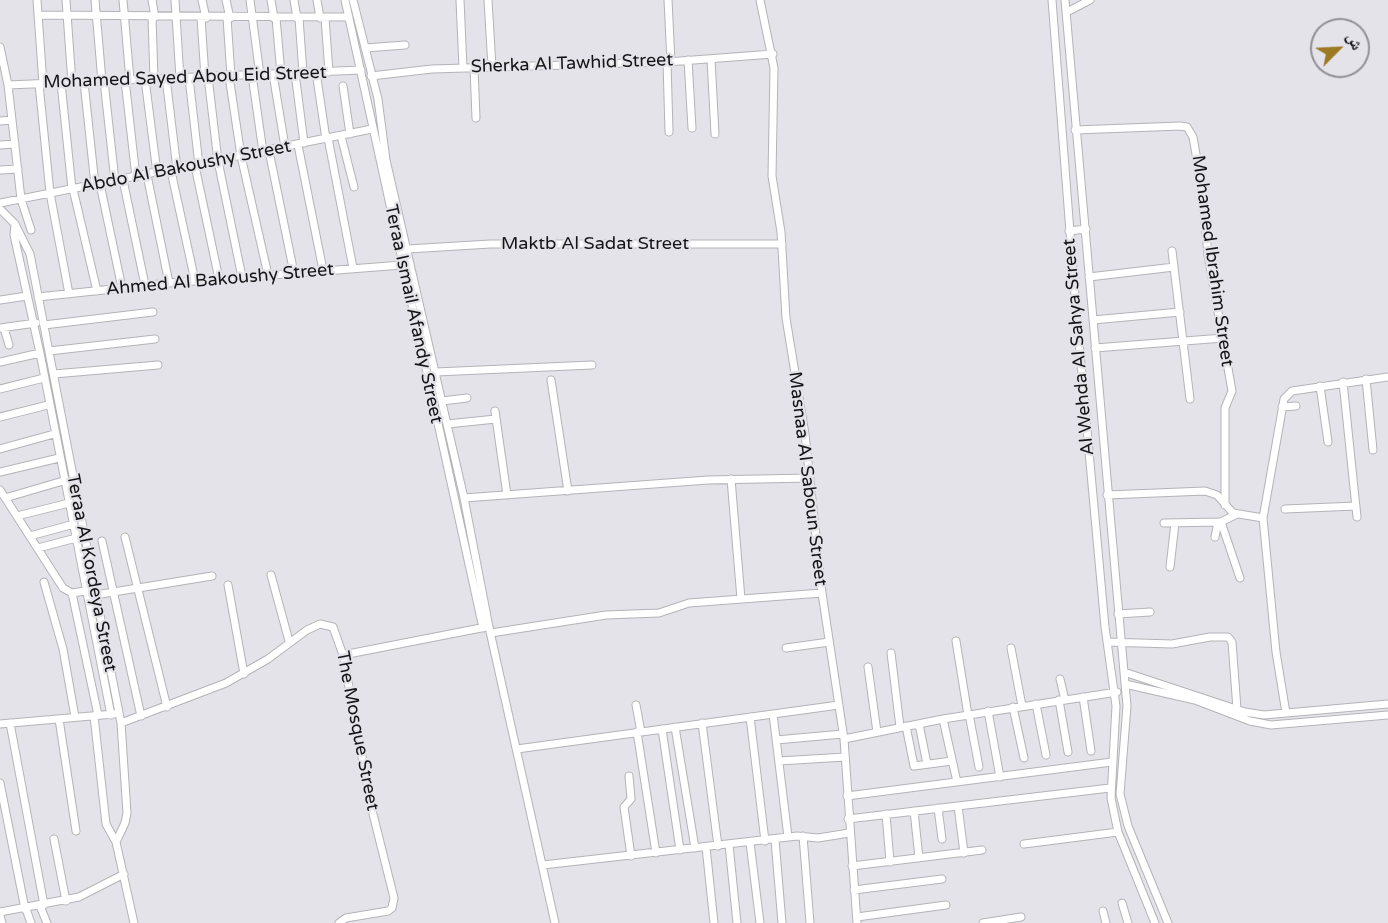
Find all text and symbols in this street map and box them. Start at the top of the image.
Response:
north arrow [1310,18,1370,78]
text: ش [1342,30,1367,53]
street label: Sherka Al Tawhid Street [470,50,674,78]
street label: Mohamed Sayed Abou Eid Street [43,62,327,94]
street label: Abdo Al Bakoushy Street [79,136,293,198]
street label: Mohamed Ibrahim Street [1186,154,1238,368]
street label: Teraa Ismail Afandy Street [379,202,447,426]
street label: Maktb Al Sadat Street [501,233,689,255]
street label: Al Wehda Al Sahya Street [1059,238,1099,456]
street label: Ahmed Al Bakoushy Street [105,259,335,301]
street label: Masnaa Al Saboun Street [783,370,831,588]
street label: Teraa Al Kordeya Street [61,472,121,674]
street label: The Mosque Street [331,649,383,813]

